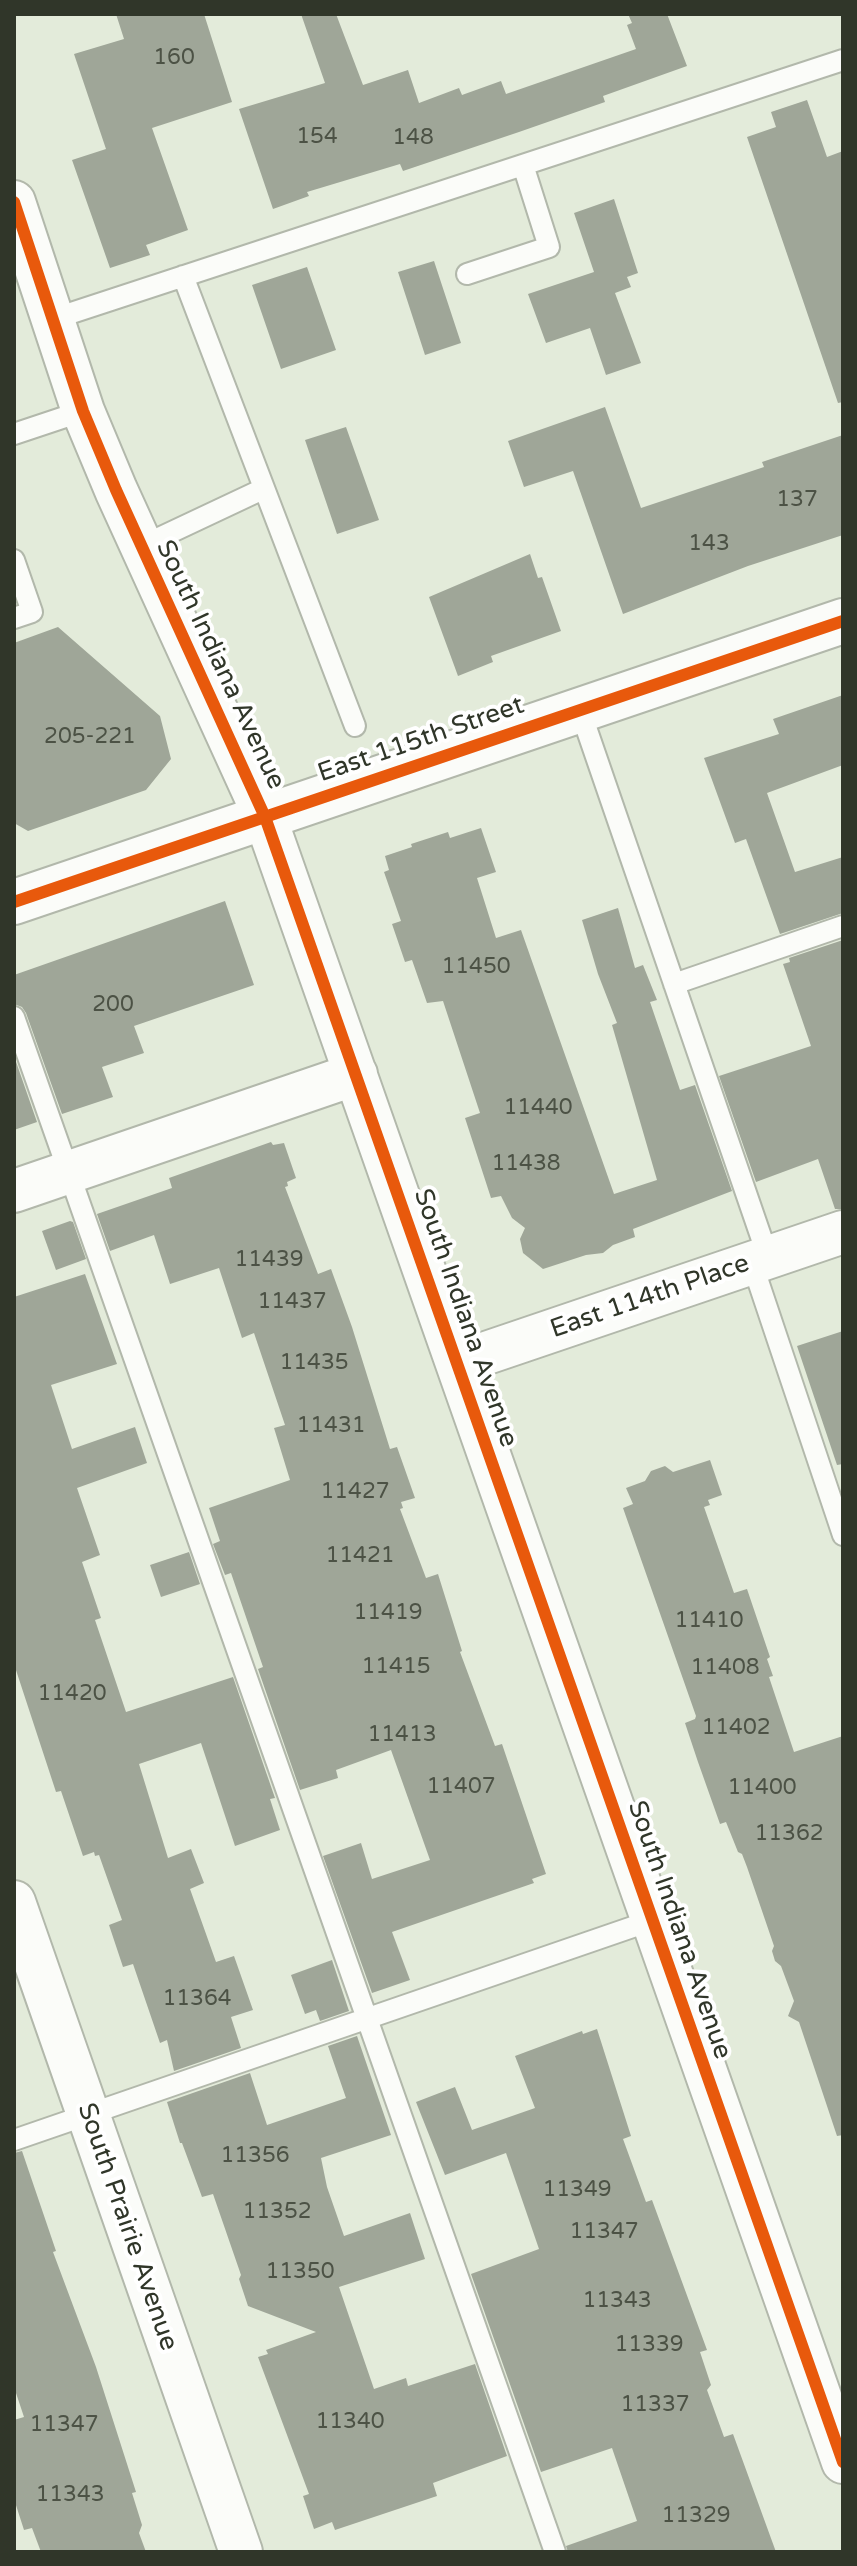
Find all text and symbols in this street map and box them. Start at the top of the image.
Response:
house number: 160 [153,45,195,71]
house number: 154 [296,124,338,150]
house number: 148 [392,125,434,151]
house number: 137 [776,487,818,513]
house number: 143 [688,531,730,557]
street label: South Indiana Avenue [149,536,291,794]
street label: East 115th Street [314,690,528,790]
house number: 205-221 [44,724,136,750]
house number: 11450 [441,954,511,980]
house number: 200 [92,992,134,1018]
house number: 11440 [503,1095,573,1121]
house number: 11438 [491,1151,561,1177]
street label: South Indiana Avenue [406,1185,524,1451]
house number: 11439 [234,1247,304,1273]
street label: East 114th Place [546,1248,754,1346]
house number: 11437 [257,1289,327,1315]
house number: 11435 [279,1350,349,1376]
house number: 11431 [296,1413,366,1439]
house number: 11427 [320,1479,390,1505]
house number: 11421 [325,1543,395,1569]
house number: 11419 [353,1600,423,1626]
house number: 11410 [674,1608,744,1634]
house number: 11415 [361,1654,431,1680]
house number: 11408 [690,1655,760,1681]
house number: 11420 [37,1681,107,1707]
house number: 11402 [701,1715,771,1741]
house number: 11413 [367,1722,437,1748]
house number: 11407 [426,1774,496,1800]
house number: 11400 [727,1775,797,1801]
street label: South Indiana Avenue [620,1797,738,2063]
house number: 11362 [754,1821,824,1847]
house number: 11364 [162,1986,232,2012]
street label: South Prairie Avenue [70,2099,184,2355]
house number: 11356 [220,2143,290,2169]
house number: 11349 [542,2177,612,2203]
house number: 11352 [242,2199,312,2225]
house number: 11347 [569,2219,639,2245]
house number: 11350 [265,2259,335,2285]
house number: 11343 [582,2288,652,2314]
house number: 11339 [614,2332,684,2358]
house number: 11337 [620,2392,690,2418]
house number: 11340 [315,2409,385,2435]
house number: 11347 [29,2412,99,2438]
house number: 11343 [35,2482,105,2508]
house number: 11329 [661,2503,731,2529]

